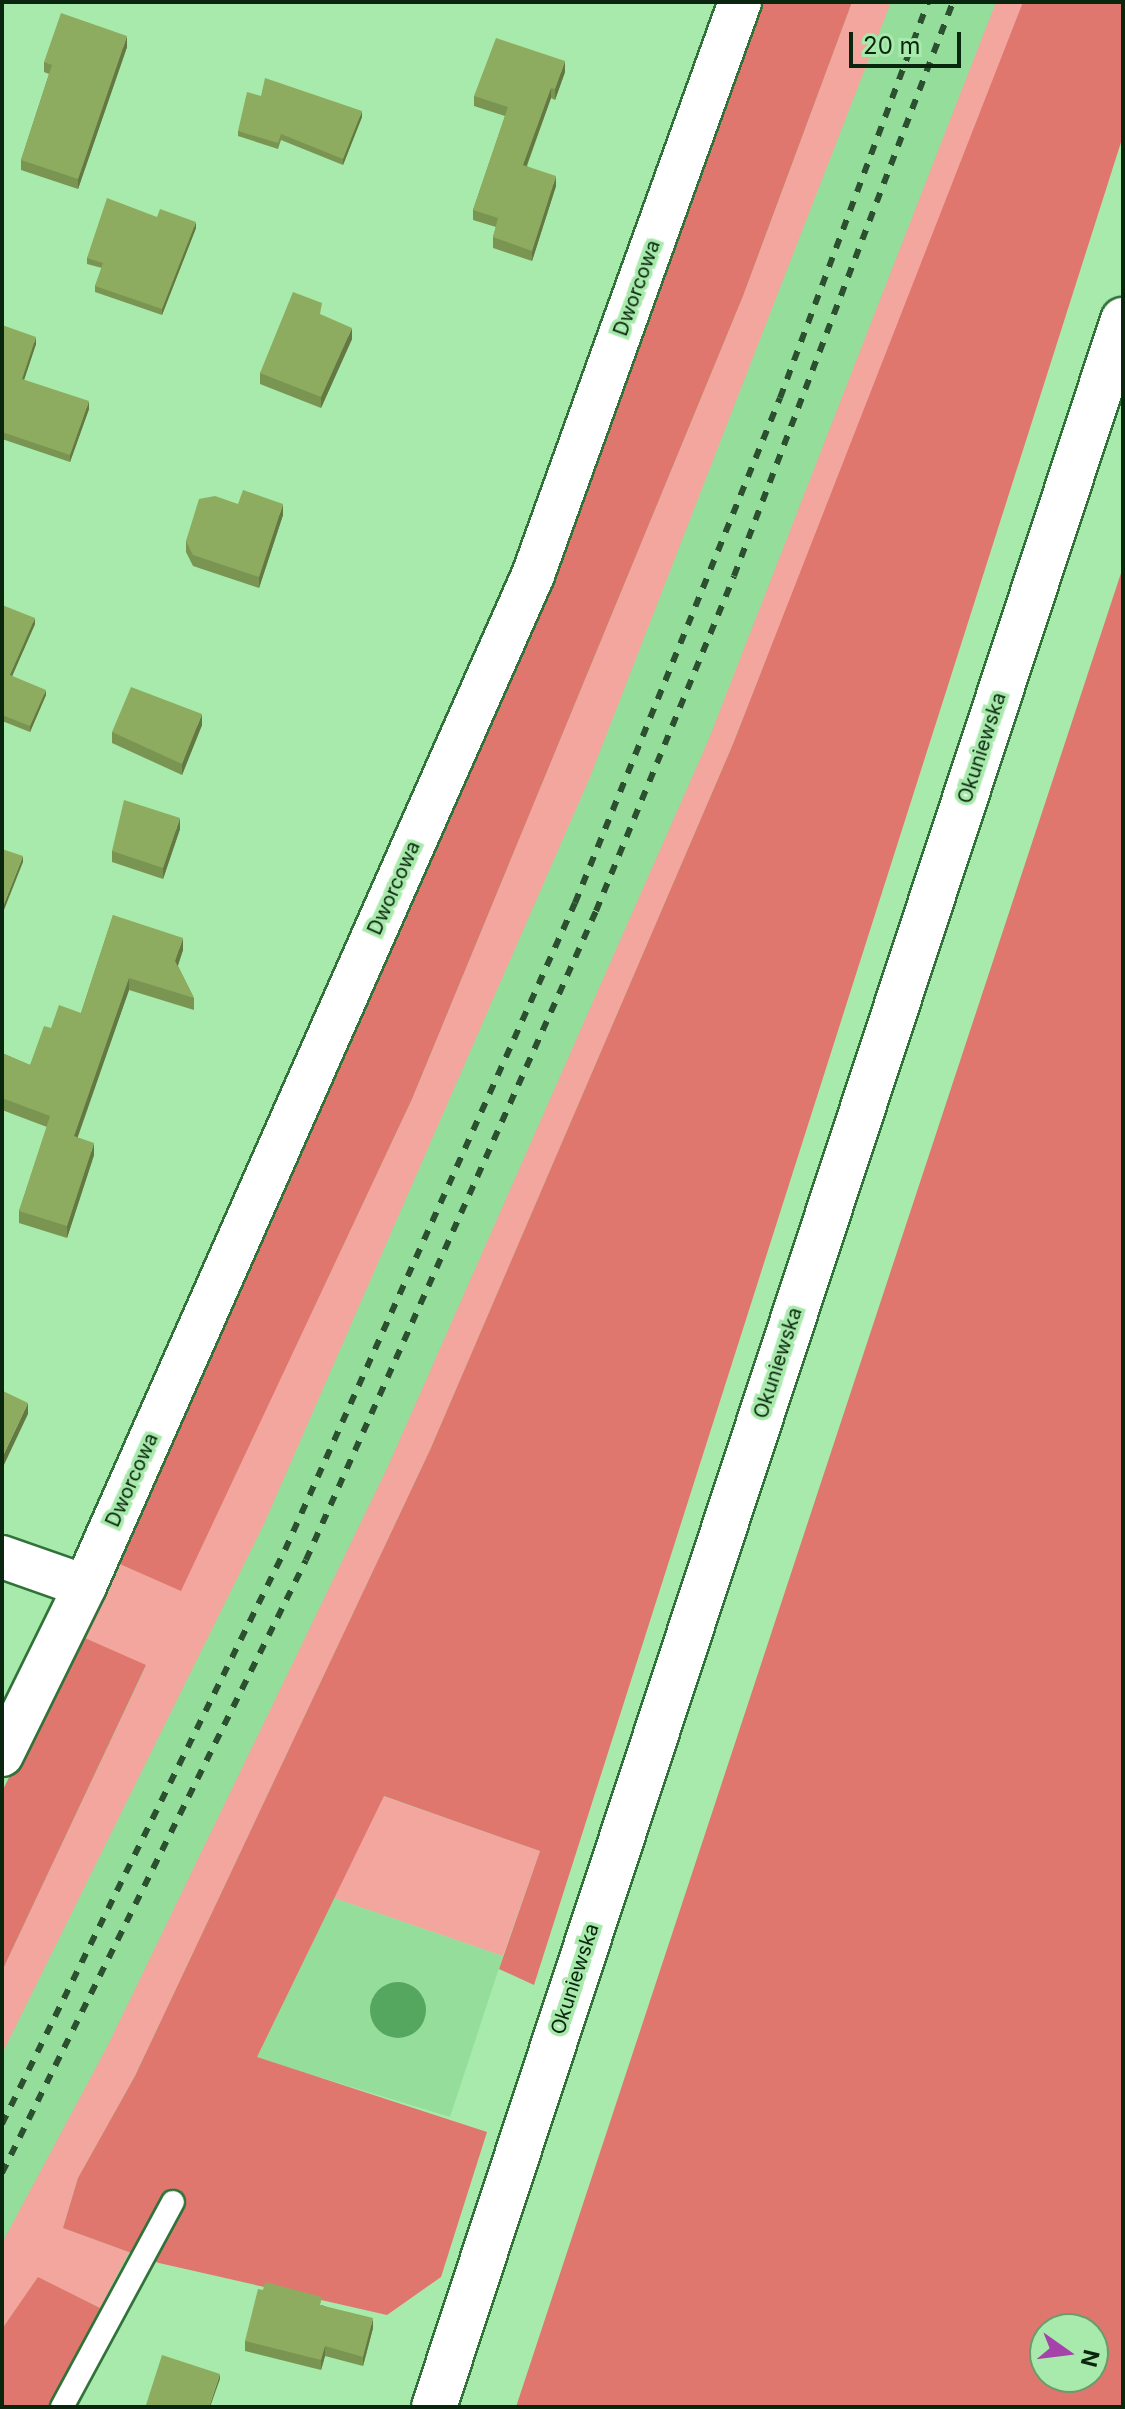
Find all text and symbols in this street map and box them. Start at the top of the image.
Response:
scale bar [853,16,965,66]
text: 20 m [863,31,921,60]
street label: Dworcowa [609,237,665,339]
street label: Okuniewska [953,690,1011,806]
street label: Dworcowa [363,837,425,939]
street label: Okuniewska [749,1305,807,1421]
street label: Dworcowa [101,1429,163,1531]
street label: Okuniewska [546,1921,604,2037]
north arrow [1029,2313,1109,2393]
text: N [1076,2347,1105,2370]

